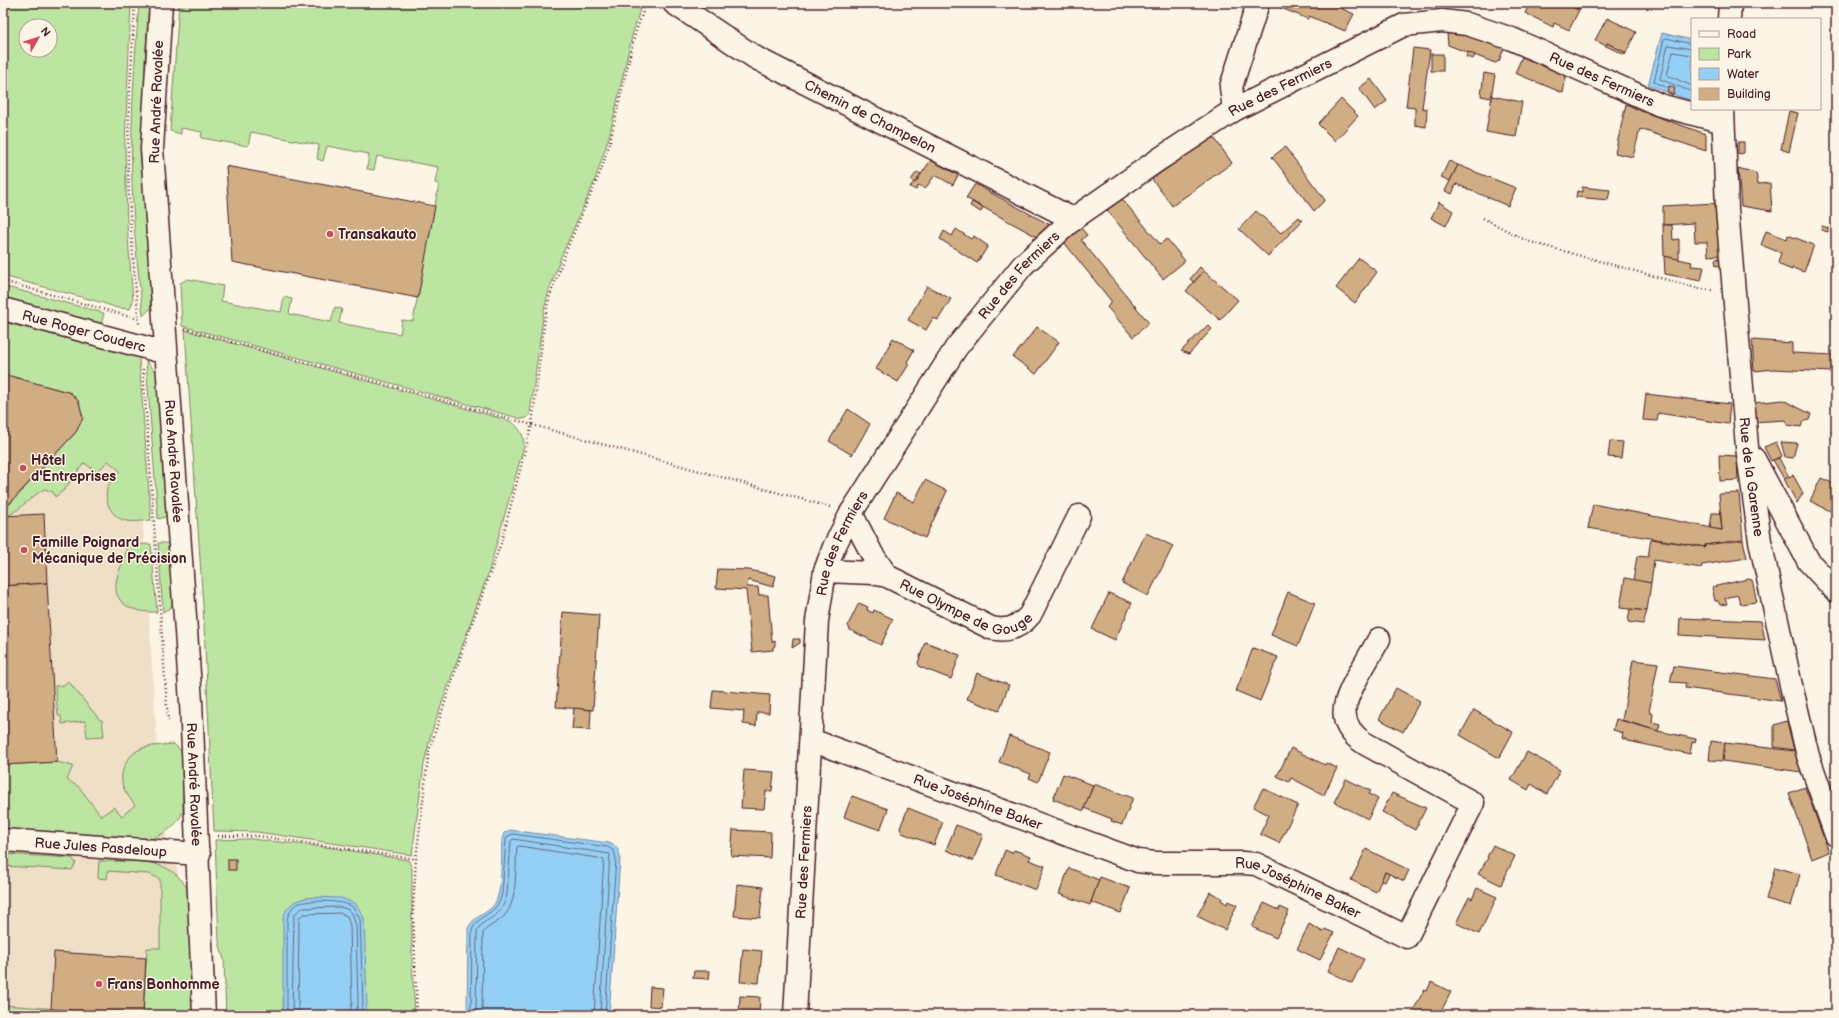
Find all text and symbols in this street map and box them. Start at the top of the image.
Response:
north arrow [18,18,58,58]
legend [1691,18,1821,110]
text: N [38,25,53,39]
text: Road [1727,27,1756,42]
street label: Rue André Ravalée [146,40,167,164]
text: Park [1727,47,1751,62]
street label: Rue des Fermiers [1547,49,1657,110]
street label: Rue des Fermiers [1225,54,1335,120]
text: Water [1727,67,1759,82]
street label: Chemin de Champelon [802,76,939,157]
text: Building [1727,87,1771,102]
place label: Transakauto [338,226,416,243]
street label: Rue des Fermiers [975,228,1063,323]
marker: Transakauto [325,229,335,239]
street label: Rue Roger Couderc [20,307,148,356]
street label: Rue André Ravalée [161,399,186,523]
street label: Rue de la Garenne [1736,416,1767,538]
place label: Hôtel d'Entreprises [31,452,116,485]
marker: Hôtel d'Entreprises [18,463,28,473]
street label: Rue des Fermiers [813,488,872,597]
place label: Famille Poignard Mécanique de Précision [32,534,187,567]
marker: Famille Poignard Mécanique de Précision [19,545,29,555]
street label: Rue Olympe de Gouge [897,576,1036,639]
street label: Rue André Ravalée [183,722,205,846]
street label: Rue Joséphine Baker [911,771,1045,834]
street label: Rue des Fermiers [792,805,816,919]
street label: Rue Jules Pasdeloup [34,834,167,861]
street label: Rue Joséphine Baker [1235,855,1364,923]
place label: Frans Bonhomme [107,976,220,993]
marker: Frans Bonhomme [94,979,104,989]

